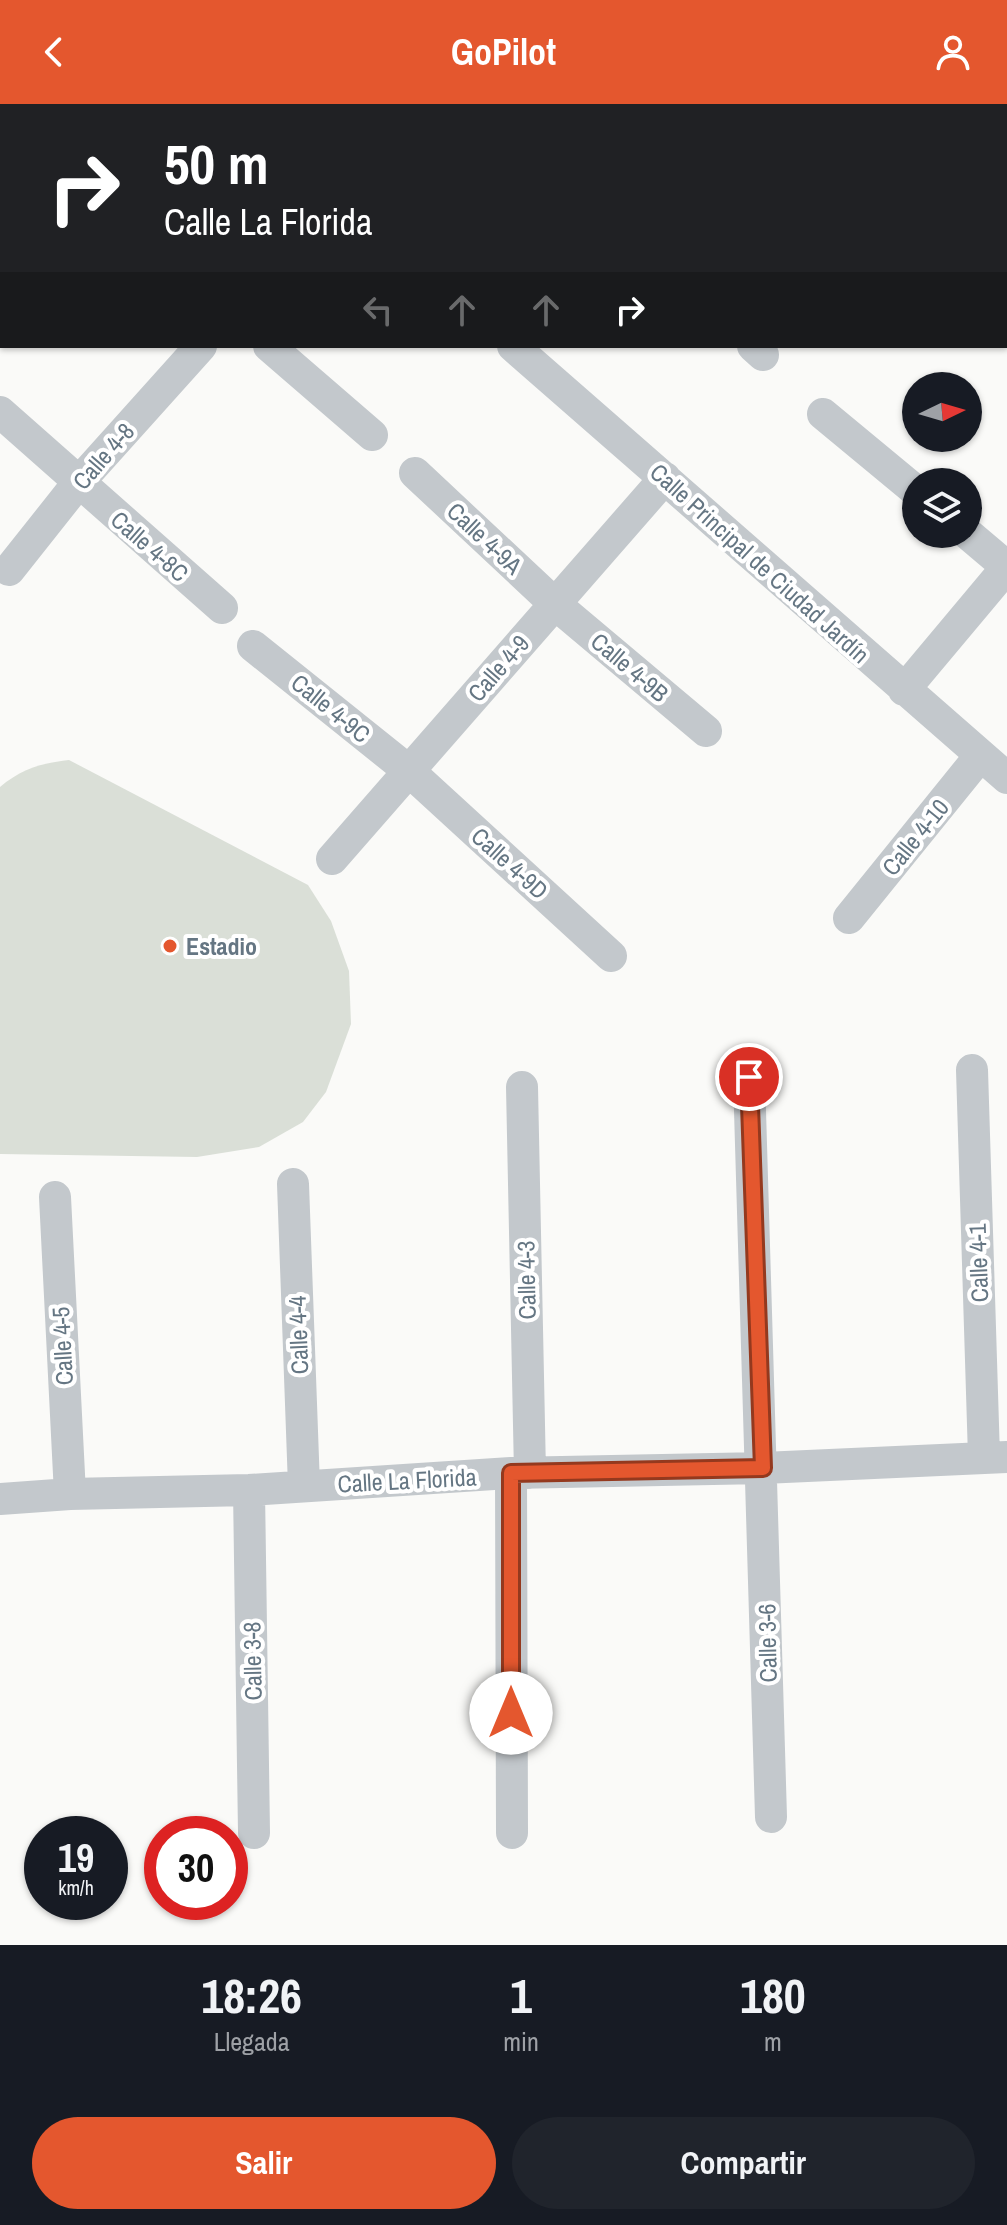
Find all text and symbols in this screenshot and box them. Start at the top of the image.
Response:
text: GoPilot [451,28,556,76]
icon: back [32,30,76,74]
icon: person [931,30,975,74]
text: 50 m [164,126,269,201]
icon: right [32,136,136,240]
text: Calle La Florida [164,198,372,246]
icon: left [356,288,400,332]
icon: ahead [440,288,484,332]
icon: ahead [524,288,568,332]
icon: right [608,288,652,332]
north arrow [902,372,982,452]
map controls [902,372,982,548]
street label: Calle 4-8 [65,416,141,496]
street label: Calle Principal de Ciudad Jardín [644,456,876,670]
button: layers [902,468,982,548]
street label: Calle 4-9A [440,495,530,582]
street label: Calle 4-8C [104,503,196,589]
street label: Calle 4-9B [585,625,675,709]
street label: Calle 4-9 [460,628,536,708]
street label: Calle 4-9C [285,666,377,750]
street label: Calle 4-10 [874,792,956,882]
street label: Calle 4-9D [465,820,555,906]
place label: Estadio [186,930,257,962]
marker: Estadio [161,937,179,955]
pin [715,1043,783,1111]
icon: arrive [727,1055,771,1099]
street label: Calle 4-1 [961,1223,995,1303]
street label: Calle 4-3 [509,1240,543,1320]
street label: Calle 4-4 [281,1295,315,1375]
street label: Calle 4-5 [44,1306,80,1386]
street label: Calle La Florida [337,1460,477,1500]
street label: Calle 3-6 [750,1603,784,1683]
street label: Calle 3-8 [235,1621,269,1701]
position arrow [469,1671,553,1755]
speed limit sign: 30 [144,1816,248,1920]
text: 19 [58,1831,94,1884]
text: km/h [58,1874,94,1901]
text: 18:26 [201,1963,302,2028]
text: 1 [510,1963,532,2028]
text: 180 [740,1963,806,2028]
text: Llegada [214,2024,290,2059]
text: min [503,2024,539,2059]
text: m [764,2024,782,2059]
button: Salir [32,2117,496,2209]
button: Compartir [512,2117,975,2209]

